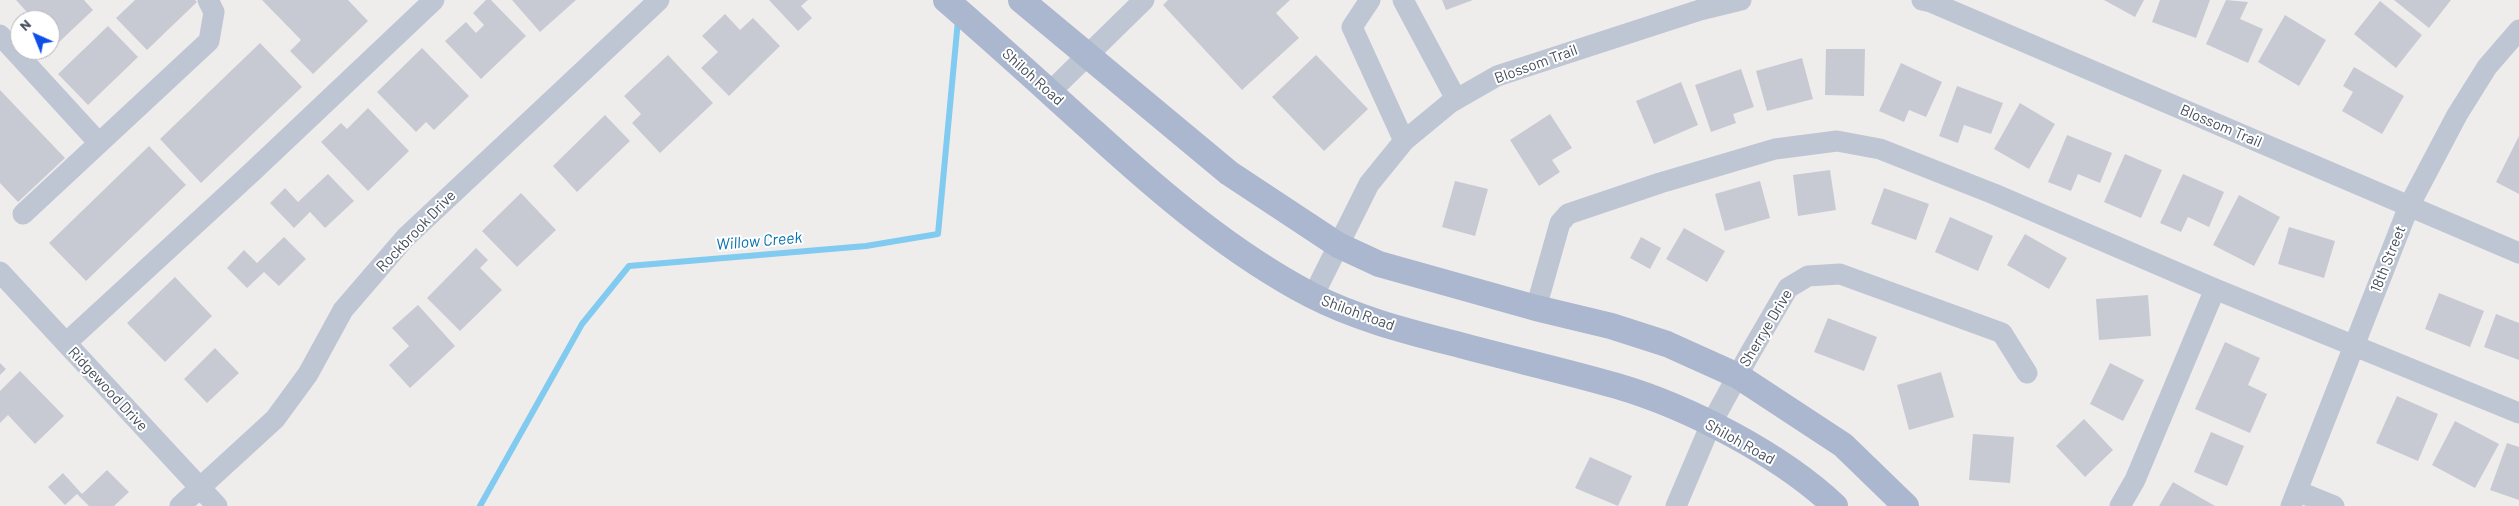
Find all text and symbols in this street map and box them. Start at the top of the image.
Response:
north arrow [10,10,60,60]
text: N [16,15,34,34]
street label: Blossom Trail [1492,41,1580,87]
street label: Shiloh Road [999,45,1067,109]
street label: Blossom Trail [2177,101,2265,151]
street label: Rockbrook Drive [373,186,459,276]
street label: 18th Street [2366,223,2410,295]
water label: Willow Creek [715,228,803,254]
street label: Sherrye Drive [1736,286,1796,370]
street label: Shiloh Road [1319,291,1397,335]
street label: Ridgewood Drive [64,343,152,435]
street label: Shiloh Road [1702,416,1778,468]

